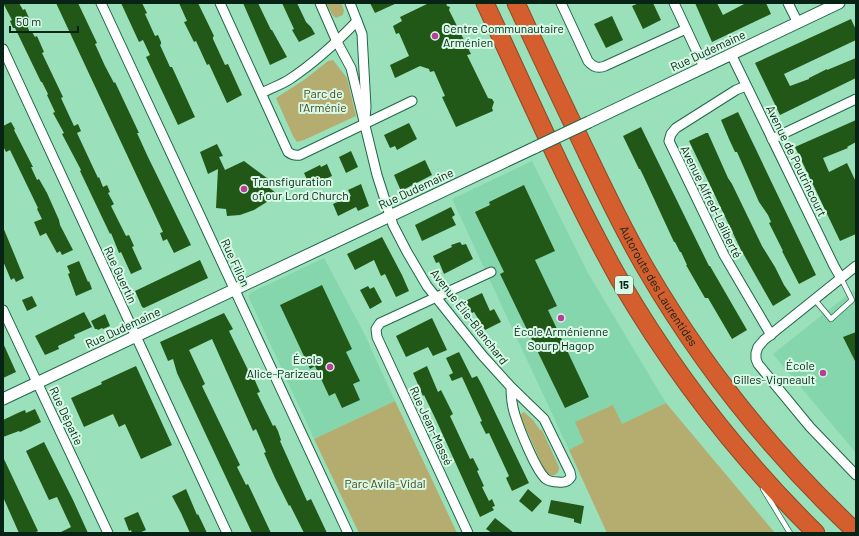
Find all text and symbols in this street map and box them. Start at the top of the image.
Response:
scale bar [10,8,78,34]
text: 50 m [16,14,41,28]
place label: Centre Communautaire Arménien [443,21,564,49]
street label: Rue Dudemaine [668,27,747,74]
marker: Centre Communautaire Arménien [430,31,440,41]
park label: Parc de l'Arménie [299,86,347,114]
street label: Avenue de Poutrincourt [764,103,830,218]
street label: Avenue Alfred-Laliberté [679,143,745,260]
street label: Rue Dudemaine [376,165,455,212]
place label: Transfiguration of our Lord Church [252,174,349,202]
marker: Transfiguration of our Lord Church [239,184,249,194]
street label: Autoroute des Laurentides [617,223,701,349]
street label: Rue Filion [219,236,253,289]
street label: Rue Guertin [102,244,140,305]
street label: Avenue Élie-Blanchard [428,266,511,367]
road number: 15 [615,276,633,294]
street label: Rue Dudemaine [83,304,162,351]
marker: École Arménienne Sourp Hagop [556,313,566,323]
place label: École Arménienne Sourp Hagop [514,324,608,352]
place label: École Alice-Parizeau [247,352,322,380]
place label: École Gilles-Vigneault [733,358,815,386]
marker: École Alice-Parizeau [325,362,335,372]
marker: École Gilles-Vigneault [818,368,828,378]
street label: Rue Dépatie [47,384,87,447]
street label: Rue Jean-Massé [407,384,456,467]
park label: Parc Avila-Vidal [344,476,426,490]

